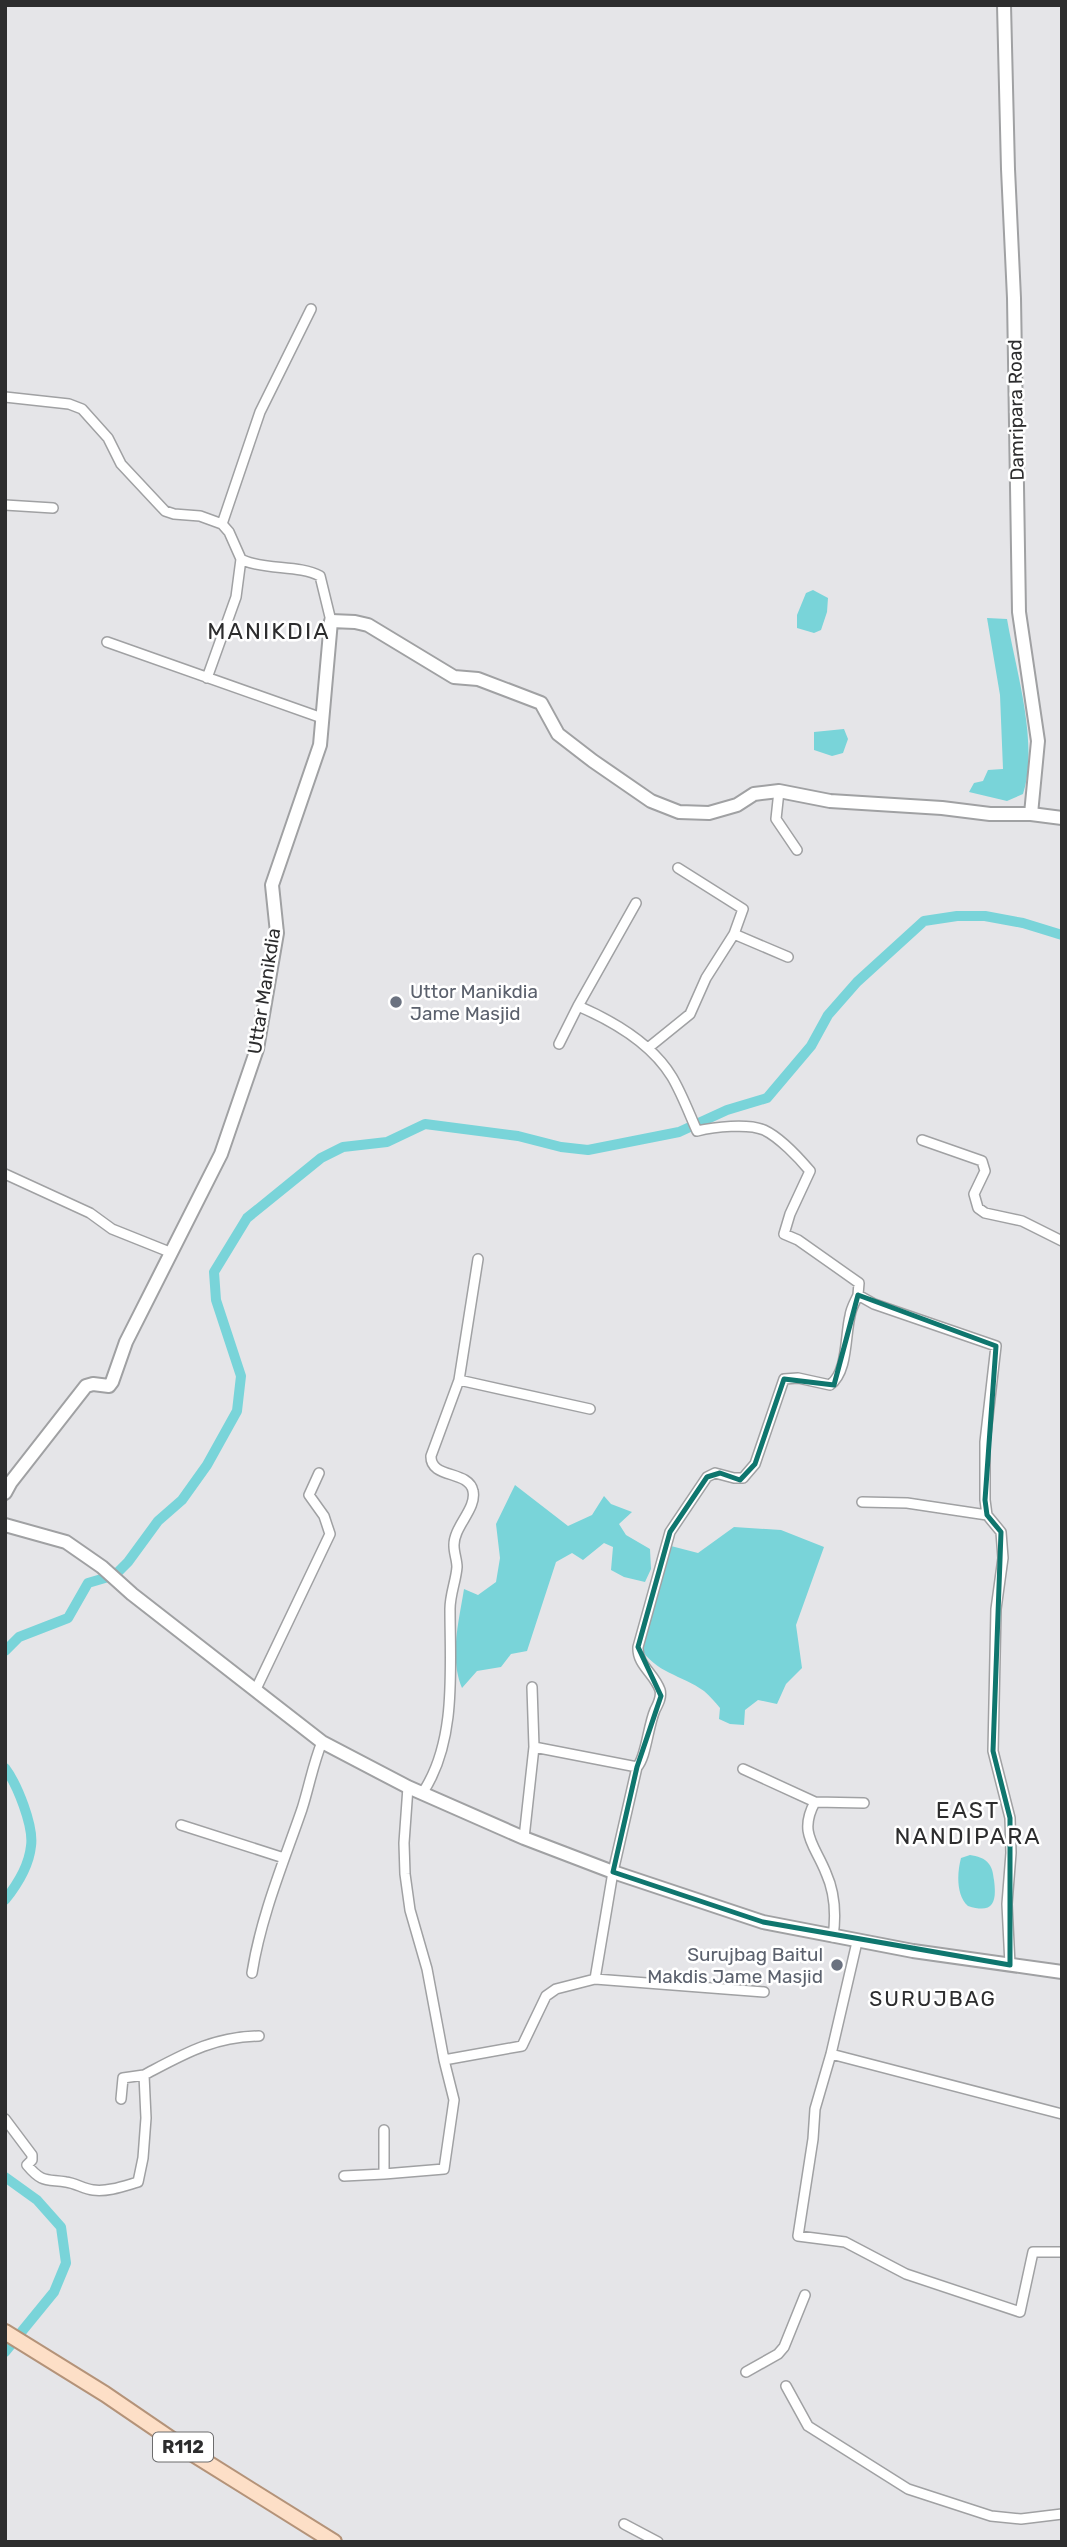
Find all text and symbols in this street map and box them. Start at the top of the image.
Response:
street label: Damripara Road [1003,339,1029,481]
district label: MANIKDIA [207,617,331,645]
street label: Uttar Manikdia [243,926,285,1056]
place label: Uttor Manikdia Jame Masjid [410,980,538,1025]
marker: Uttor Manikdia Jame Masjid [388,994,404,1010]
district label: EAST NANDIPARA [894,1796,1042,1850]
place label: Surujbag Baitul Makdis Jame Masjid [647,1943,823,1988]
marker: Surujbag Baitul Makdis Jame Masjid [829,1957,845,1973]
district label: SURUJBAG [869,1986,997,2011]
road number: R112 [153,2432,213,2462]

